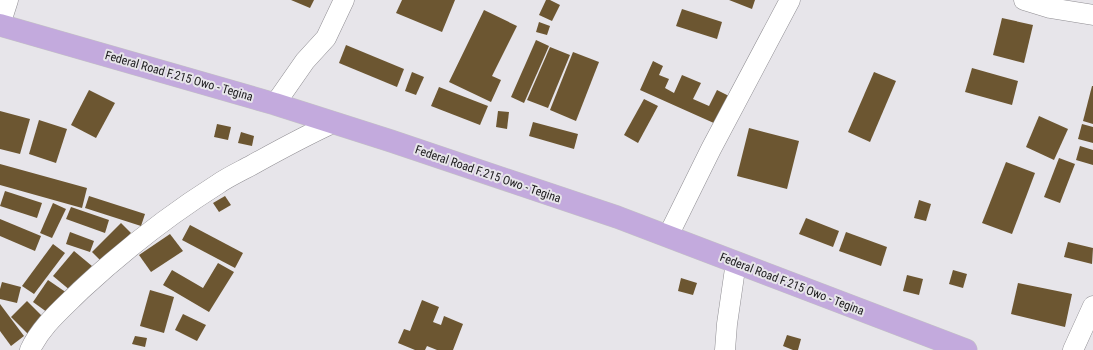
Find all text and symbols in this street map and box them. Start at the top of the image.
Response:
street label: Federal Road F.215 Owo - Tegina [103,48,255,104]
street label: Federal Road F.215 Owo - Tegina [413,142,563,206]
street label: Federal Road F.215 Owo - Tegina [718,250,866,318]

